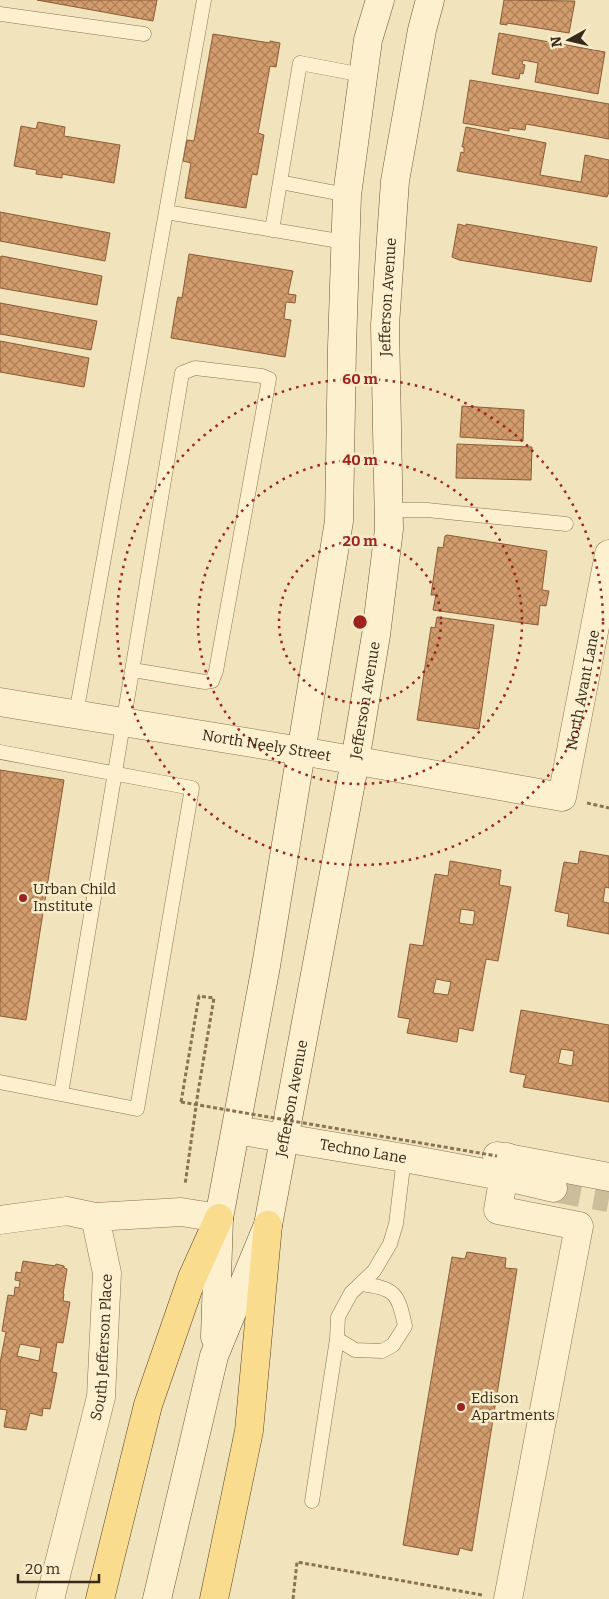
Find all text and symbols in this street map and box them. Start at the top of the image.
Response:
north arrow [544,15,594,65]
text: N [547,35,566,48]
street label: Jefferson Avenue [376,237,400,358]
text: 60 m [342,370,378,388]
text: 40 m [342,451,379,469]
text: 20 m [343,532,378,550]
centre of rings [351,613,369,631]
street label: North Avant Lane [562,628,603,752]
street label: Jefferson Avenue [346,640,384,761]
street label: North Neely Street [201,726,333,765]
place label: Urban Child Institute [33,880,116,915]
marker: Urban Child Institute [17,892,29,904]
street label: Jefferson Avenue [272,1038,312,1160]
street label: Techno Lane [318,1135,408,1167]
street label: South Jefferson Place [86,1273,116,1422]
place label: Edison Apartments [471,1389,555,1424]
marker: Edison Apartments [455,1401,467,1413]
scale bar [18,1552,99,1584]
text: 20 m [25,1560,61,1578]

